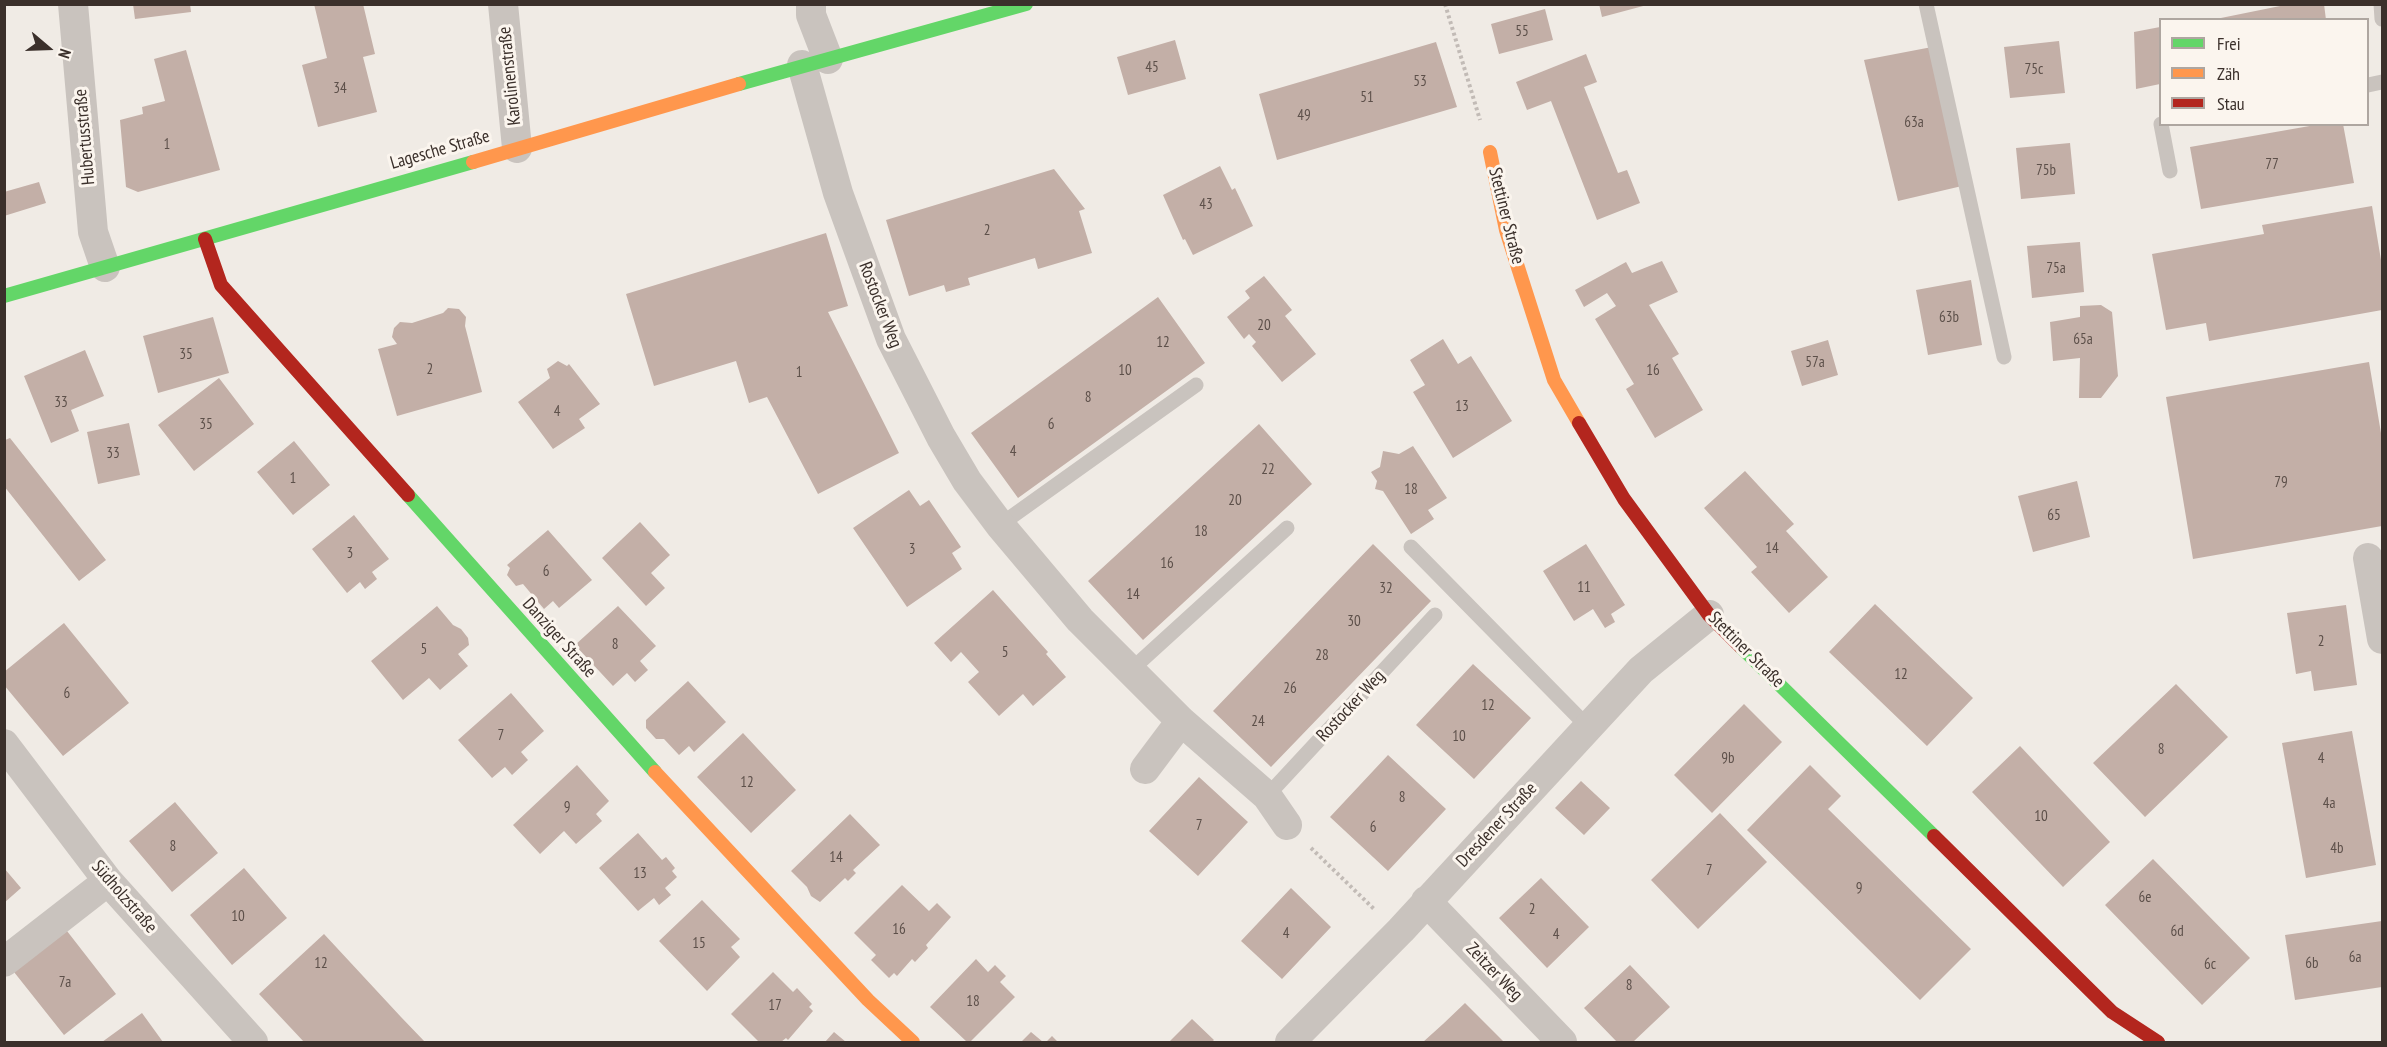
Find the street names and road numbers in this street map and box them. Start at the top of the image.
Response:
street label: Karolinenstraße [494,26,526,126]
street label: Hubertusstraße [70,88,100,186]
street label: Lagesche Straße [388,126,492,174]
street label: Stettiner Straße [1484,165,1528,267]
street label: Rostocker Weg [854,259,906,351]
street label: Danziger Straße [518,594,600,682]
street label: Stettiner Straße [1703,607,1789,693]
street label: Rostocker Weg [1312,666,1390,746]
street label: Dresdener Straße [1452,778,1542,872]
street label: Südholzstraße [87,856,161,938]
street label: Zeitzer Weg [1461,938,1527,1006]

